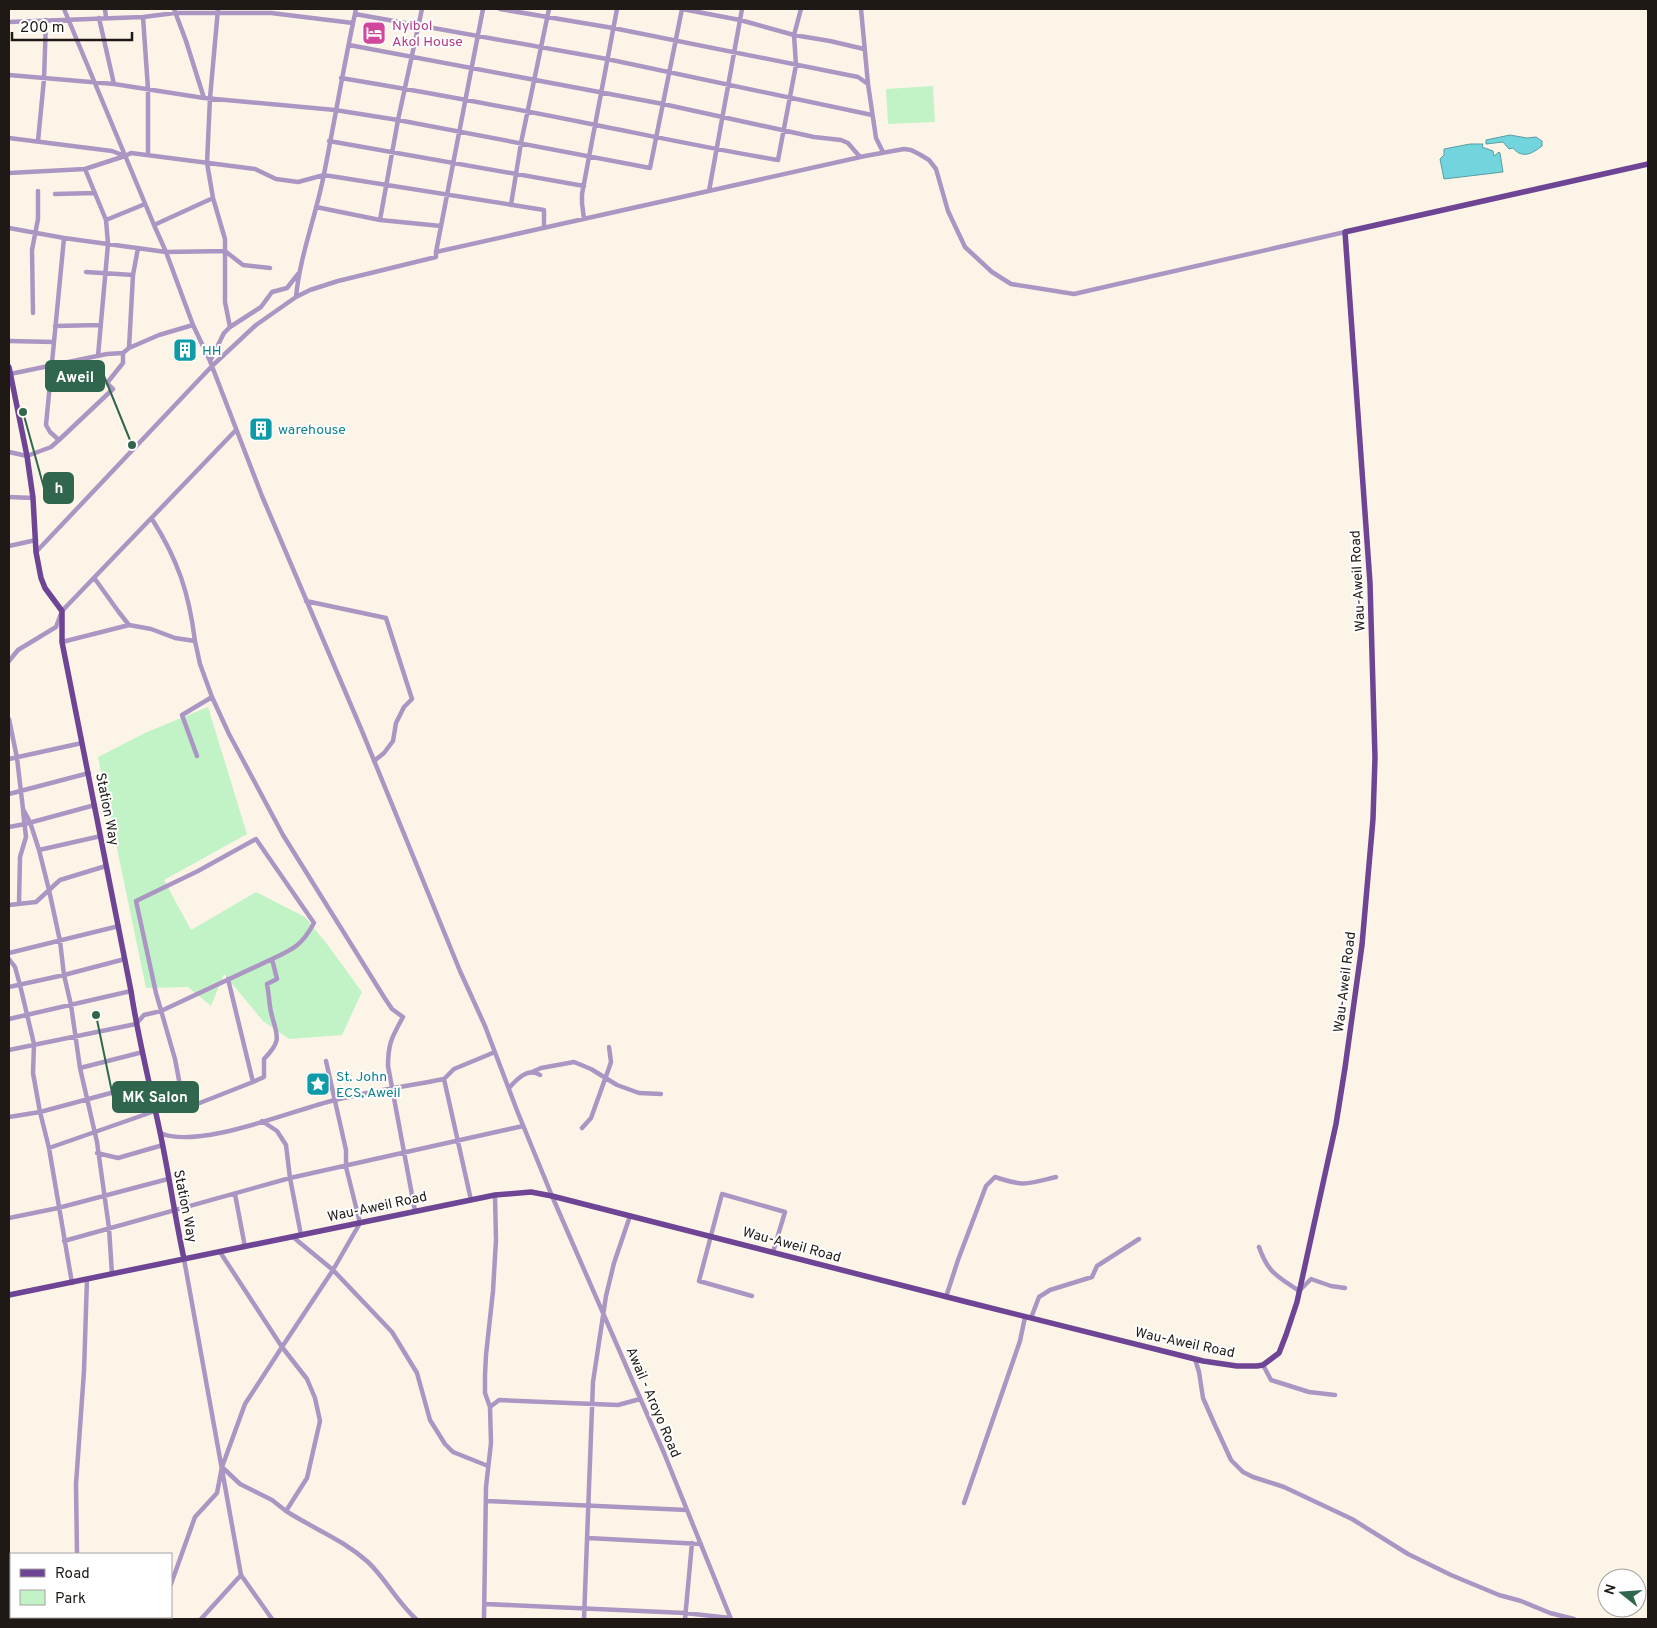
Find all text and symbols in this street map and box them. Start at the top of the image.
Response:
scale bar [12,10,132,42]
place label: Nyibol Akol House [392,18,463,51]
text: 200 m [20,19,65,38]
hotel icon: Nyibol Akol House [361,20,387,46]
building icon: HH [172,337,198,363]
place label: HH [202,343,222,360]
callout: Aweil [46,361,104,391]
text: Aweil [56,369,94,388]
building icon: warehouse [248,416,274,442]
place label: warehouse [278,422,346,439]
callout: h [44,473,73,503]
text: h [55,480,63,499]
street label: Wau-Aweil Road [1347,530,1370,632]
street label: Station Way [91,771,122,847]
street label: Wau-Aweil Road [1331,931,1360,1034]
place label: St. John ECS, Aweil [336,1069,401,1102]
place icon: St. John ECS, Aweil [305,1071,331,1097]
callout: MK Salon [113,1082,198,1112]
text: MK Salon [122,1089,188,1108]
street label: Station Way [169,1168,200,1244]
street label: Wau-Aweil Road [326,1189,429,1226]
street label: Wau-Aweil Road [740,1224,843,1267]
street label: Wau-Aweil Road [1133,1325,1236,1362]
street label: Awail - Aroyo Road [622,1345,684,1460]
legend [10,1553,172,1618]
text: Road [55,1565,90,1584]
north arrow [1597,1568,1647,1618]
text: N [1601,1582,1621,1597]
text: Park [55,1590,86,1609]

